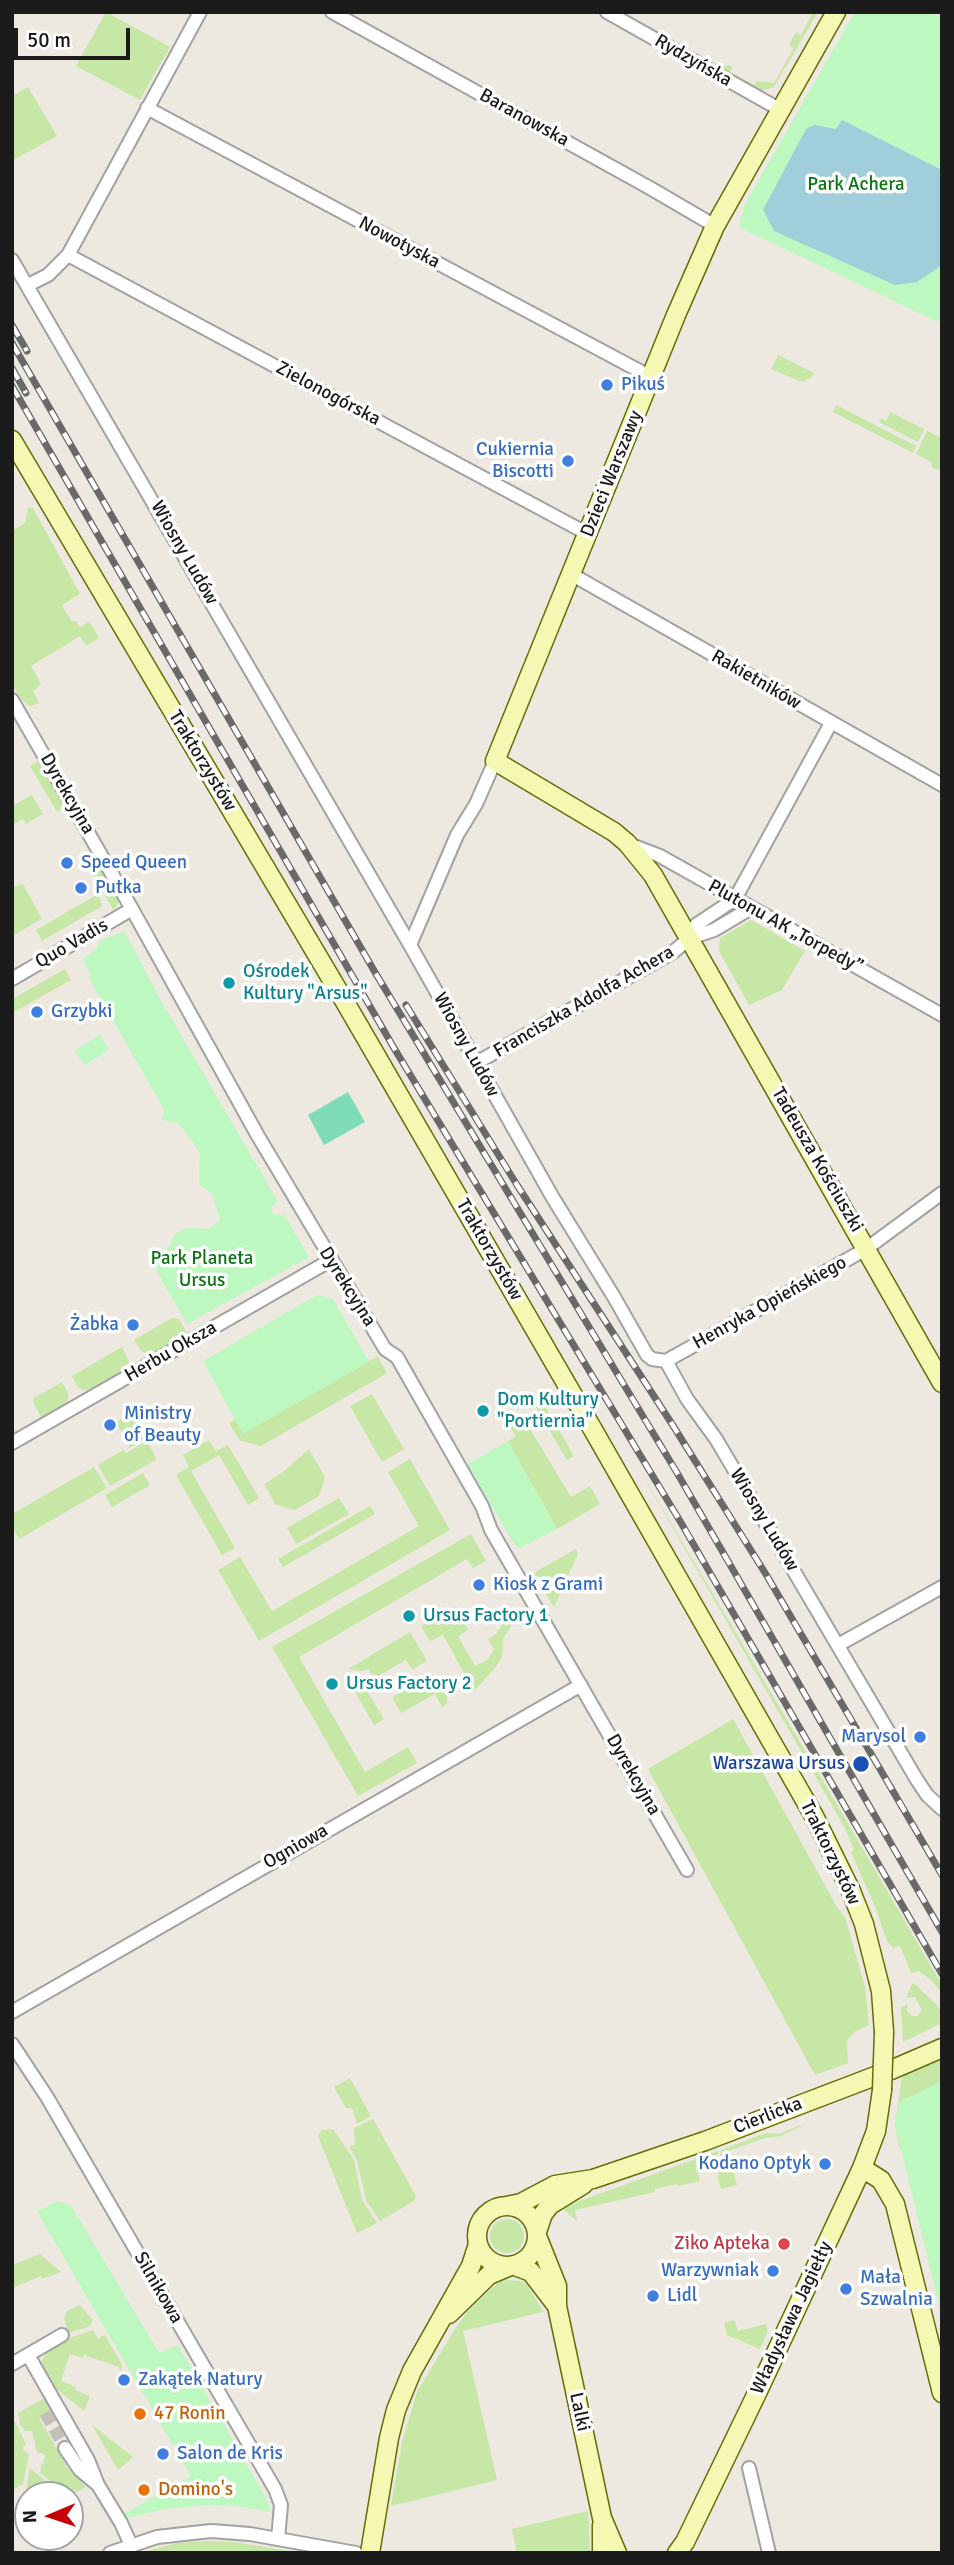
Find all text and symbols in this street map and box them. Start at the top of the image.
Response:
scale bar [18,14,133,58]
text: 50 m [27,27,71,53]
street label: Rydzyńska [650,30,736,92]
street label: Baranowska [475,84,573,152]
park label: Park Achera [807,174,905,196]
street label: Nowotyska [354,212,444,274]
street label: Zielonogórska [272,357,384,431]
place label: Pikuś [621,374,665,396]
marker: Pikuś [599,377,615,393]
street label: Dzieci Warszawy [576,407,648,541]
place label: Cukiernia Biscotti [476,439,554,483]
marker: Cukiernia Biscotti [560,453,576,469]
street label: Wiosny Ludów [145,497,223,609]
street label: Rakietników [707,645,805,715]
street label: Traktorzystów [163,706,241,816]
street label: Dyrekcyjna [35,749,99,839]
place label: Speed Queen [81,852,187,874]
marker: Speed Queen [59,855,75,871]
street label: Plutonu AK „Torpedy” [704,875,866,979]
place label: Putka [95,877,142,899]
marker: Putka [73,880,89,896]
street label: Quo Vadis [32,914,112,974]
street label: Franciszka Adolfa Achera [490,941,678,1063]
place label: Ośrodek Kultury "Arsus" [243,961,367,1005]
marker: Ośrodek Kultury "Arsus" [221,975,237,991]
street label: Wiosny Ludów [428,989,504,1101]
place label: Grzybki [51,1001,112,1023]
marker: Grzybki [29,1004,45,1020]
street label: Tadeusza Kościuszki [766,1084,868,1236]
street label: Traktorzystów [451,1195,527,1305]
street label: Dyrekcyjna [314,1243,380,1331]
park label: Park Planeta Ursus [151,1248,253,1292]
street label: Henryka Opieńskiego [689,1251,851,1355]
place label: Żabka [70,1314,119,1336]
street label: Herbu Oksza [121,1317,221,1387]
marker: Żabka [125,1317,141,1333]
place label: Dom Kultury "Portiernia" [497,1389,599,1433]
place label: Ministry of Beauty [124,1403,201,1447]
marker: Dom Kultury "Portiernia" [475,1403,491,1419]
marker: Ministry of Beauty [102,1417,118,1433]
street label: Wiosny Ludów [724,1464,804,1576]
place label: Kiosk z Grami [493,1574,603,1596]
marker: Kiosk z Grami [471,1577,487,1593]
place label: Ursus Factory 1 [423,1605,549,1627]
marker: Ursus Factory 1 [401,1608,417,1624]
place label: Ursus Factory 2 [346,1673,472,1695]
marker: Ursus Factory 2 [324,1676,340,1692]
place label: Marysol [841,1726,906,1748]
marker: Marysol [912,1729,928,1745]
street label: Dyrekcyjna [601,1730,665,1820]
place label: Warszawa Ursus [713,1753,845,1775]
marker: Warszawa Ursus [851,1754,871,1774]
street label: Traktorzystów [795,1797,865,1909]
street label: Ogniowa [260,1819,332,1875]
street label: Cierlicka [730,2092,806,2140]
place label: Kodano Optyk [698,2153,811,2175]
marker: Kodano Optyk [817,2156,833,2172]
place label: Ziko Apteka [674,2233,770,2255]
marker: Ziko Apteka [776,2236,792,2252]
street label: Władysława Jagiełły [746,2238,838,2398]
street label: Silnikowa [128,2248,188,2328]
place label: Warzywniak [661,2260,759,2282]
marker: Warzywniak [765,2263,781,2279]
place label: Mała Szwalnia [860,2267,933,2311]
marker: Mała Szwalnia [838,2281,854,2297]
place label: Lidl [667,2285,697,2307]
marker: Lidl [645,2288,661,2304]
place label: Zakątek Natury [138,2369,263,2391]
marker: Zakątek Natury [116,2372,132,2388]
street label: Lalki [564,2390,594,2434]
place label: 47 Ronin [154,2403,226,2425]
marker: 47 Ronin [132,2406,148,2422]
place label: Salon de Kris [177,2443,283,2465]
marker: Salon de Kris [155,2446,171,2462]
place label: Domino's [158,2479,233,2501]
north arrow [14,2481,84,2551]
marker: Domino's [136,2482,152,2498]
text: N [18,2510,42,2524]

